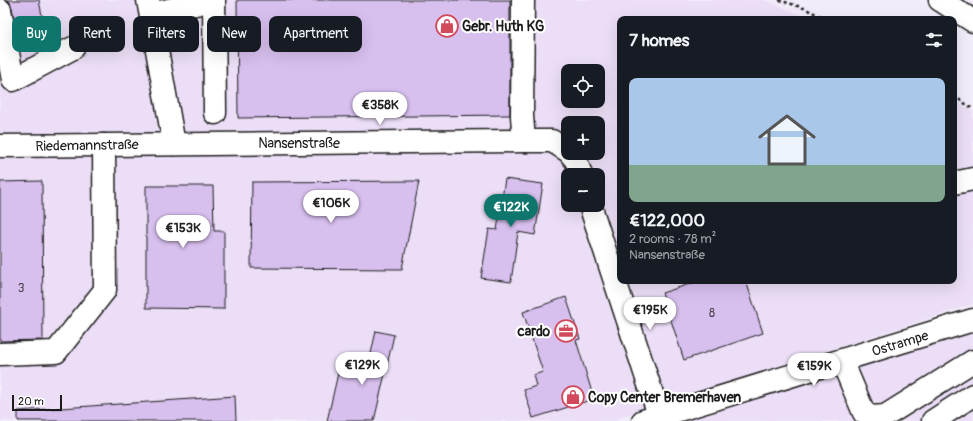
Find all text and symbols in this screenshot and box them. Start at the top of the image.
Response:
shop icon: Gebr. Huth KG [434,13,460,39]
chip: Buy [12,16,61,52]
chip: Rent [69,16,125,52]
chip: Filters [133,16,199,52]
chip: New [207,16,261,52]
chip: Apartment [269,16,362,52]
place label: Gebr. Huth KG [462,18,544,35]
icon: filters [923,29,945,51]
text: 7 homes [629,30,689,51]
map controls [561,64,605,212]
button: locate [561,64,605,108]
pin: €358K [352,92,408,126]
text: €358K [361,97,399,113]
icon: home [751,104,823,176]
button: + [561,116,605,160]
street label: Nansenstraße [258,135,340,152]
street label: Riedemannstraße [35,136,139,155]
button: − [561,168,605,212]
pin: €106K [303,190,359,224]
pin: €122K [483,194,539,228]
text: €106K [312,195,350,211]
text: €122K [493,199,529,215]
text: €122,000 [629,210,705,231]
pin: €153K [155,215,211,249]
text: €153K [165,220,201,236]
text: 2 rooms · 78 m² [629,231,716,247]
text: Nansenstraße [629,247,705,263]
house number: 3 [18,281,25,296]
pin: €195K [622,297,678,331]
text: €195K [632,302,668,318]
house number: 8 [709,306,715,321]
office icon: cardo [553,318,579,344]
place label: cardo [517,323,550,340]
street label: Ostrampe [870,327,931,360]
pin: €129K [334,352,390,386]
pin: €159K [786,353,842,387]
text: €129K [344,357,380,373]
text: €159K [796,358,832,374]
shop icon: Copy Center Bremerhaven [560,384,586,410]
place label: Copy Center Bremerhaven [588,389,741,406]
scale bar [12,393,62,412]
text: 20 m [18,395,44,408]

